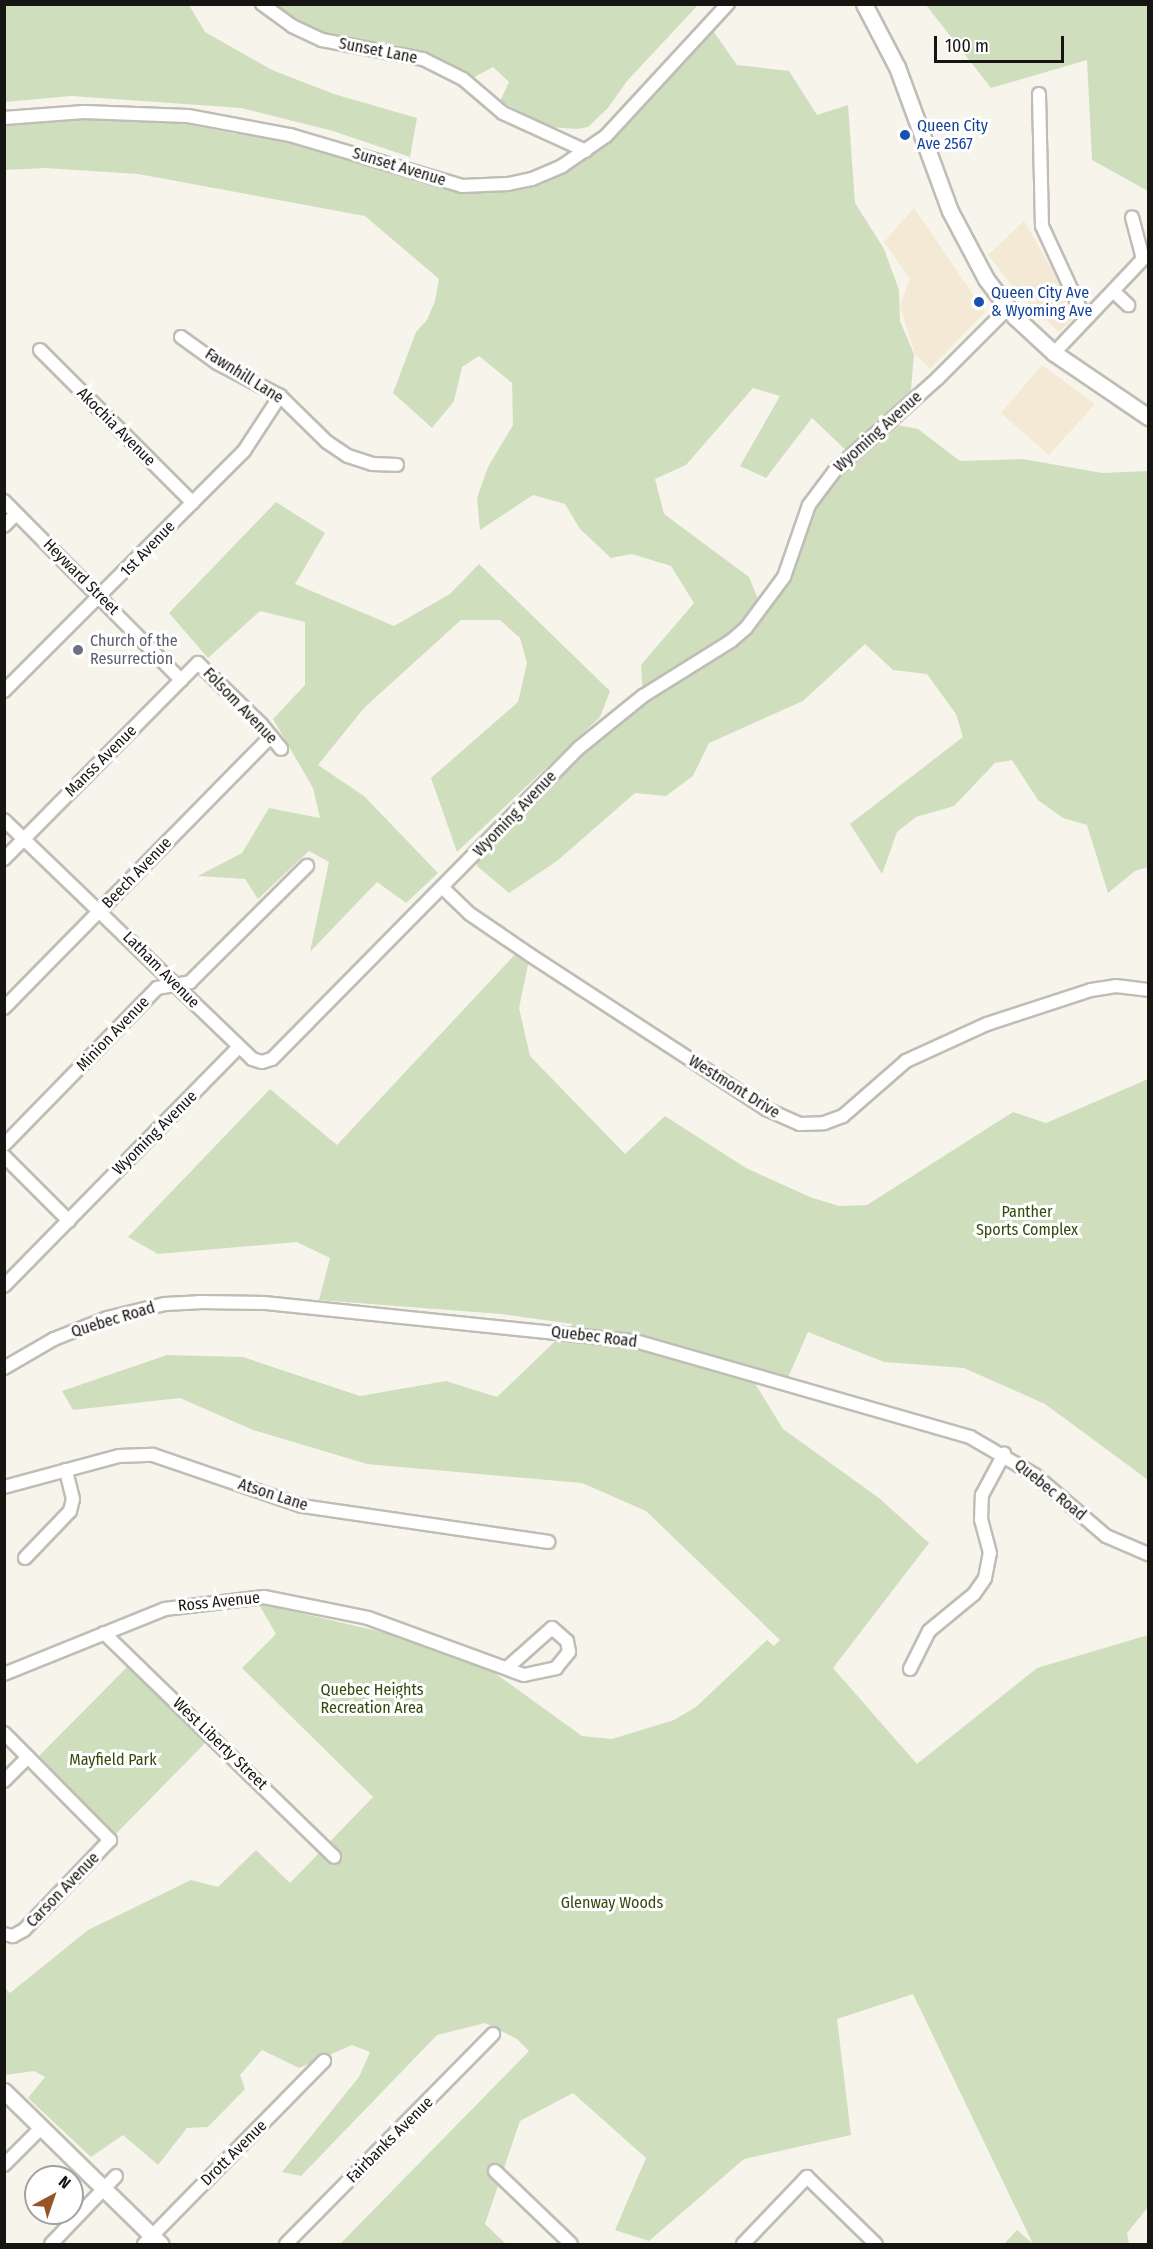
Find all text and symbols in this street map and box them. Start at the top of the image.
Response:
scale bar [937,24,1068,62]
street label: Sunset Lane [337,34,419,68]
text: 100 m [945,35,989,57]
place label: Queen City Ave 2567 [917,116,988,154]
marker: Queen City Ave 2567 [898,128,912,142]
street label: Sunset Avenue [350,144,448,190]
place label: Queen City Ave & Wyoming Ave [991,283,1092,321]
marker: Queen City Ave & Wyoming Ave [972,295,986,309]
street label: Fawnhill Lane [201,344,287,408]
street label: Akochia Avenue [73,384,159,470]
street label: Wyoming Avenue [830,388,926,476]
street label: 1st Avenue [117,517,179,581]
street label: Heyward Street [39,535,123,619]
place label: Church of the Resurrection [90,631,178,669]
marker: Church of the Resurrection [71,643,85,657]
street label: Folsom Avenue [199,664,281,748]
street label: Manss Avenue [61,721,141,801]
street label: Wyoming Avenue [469,767,561,861]
street label: Beech Avenue [98,833,176,913]
street label: Latham Avenue [119,928,203,1012]
street label: Minion Avenue [73,993,153,1075]
street label: Westmont Drive [685,1051,783,1123]
street label: Wyoming Avenue [109,1087,201,1179]
park label: Panther Sports Complex [976,1202,1078,1240]
street label: Quebec Road [69,1298,157,1342]
street label: Quebec Road [550,1322,638,1352]
street label: Quebec Road [1010,1455,1090,1525]
street label: Atson Lane [236,1475,310,1515]
street label: Ross Avenue [177,1588,261,1616]
park label: Quebec Heights Recreation Area [321,1680,423,1718]
street label: West Liberty Street [169,1694,271,1794]
park label: Mayfield Park [69,1750,157,1770]
street label: Carson Avenue [23,1849,103,1931]
park label: Glenway Woods [561,1893,663,1913]
street label: Fairbanks Avenue [343,2093,437,2187]
street label: Drott Avenue [197,2116,271,2190]
north arrow [24,2165,84,2225]
text: N [55,2172,74,2193]

